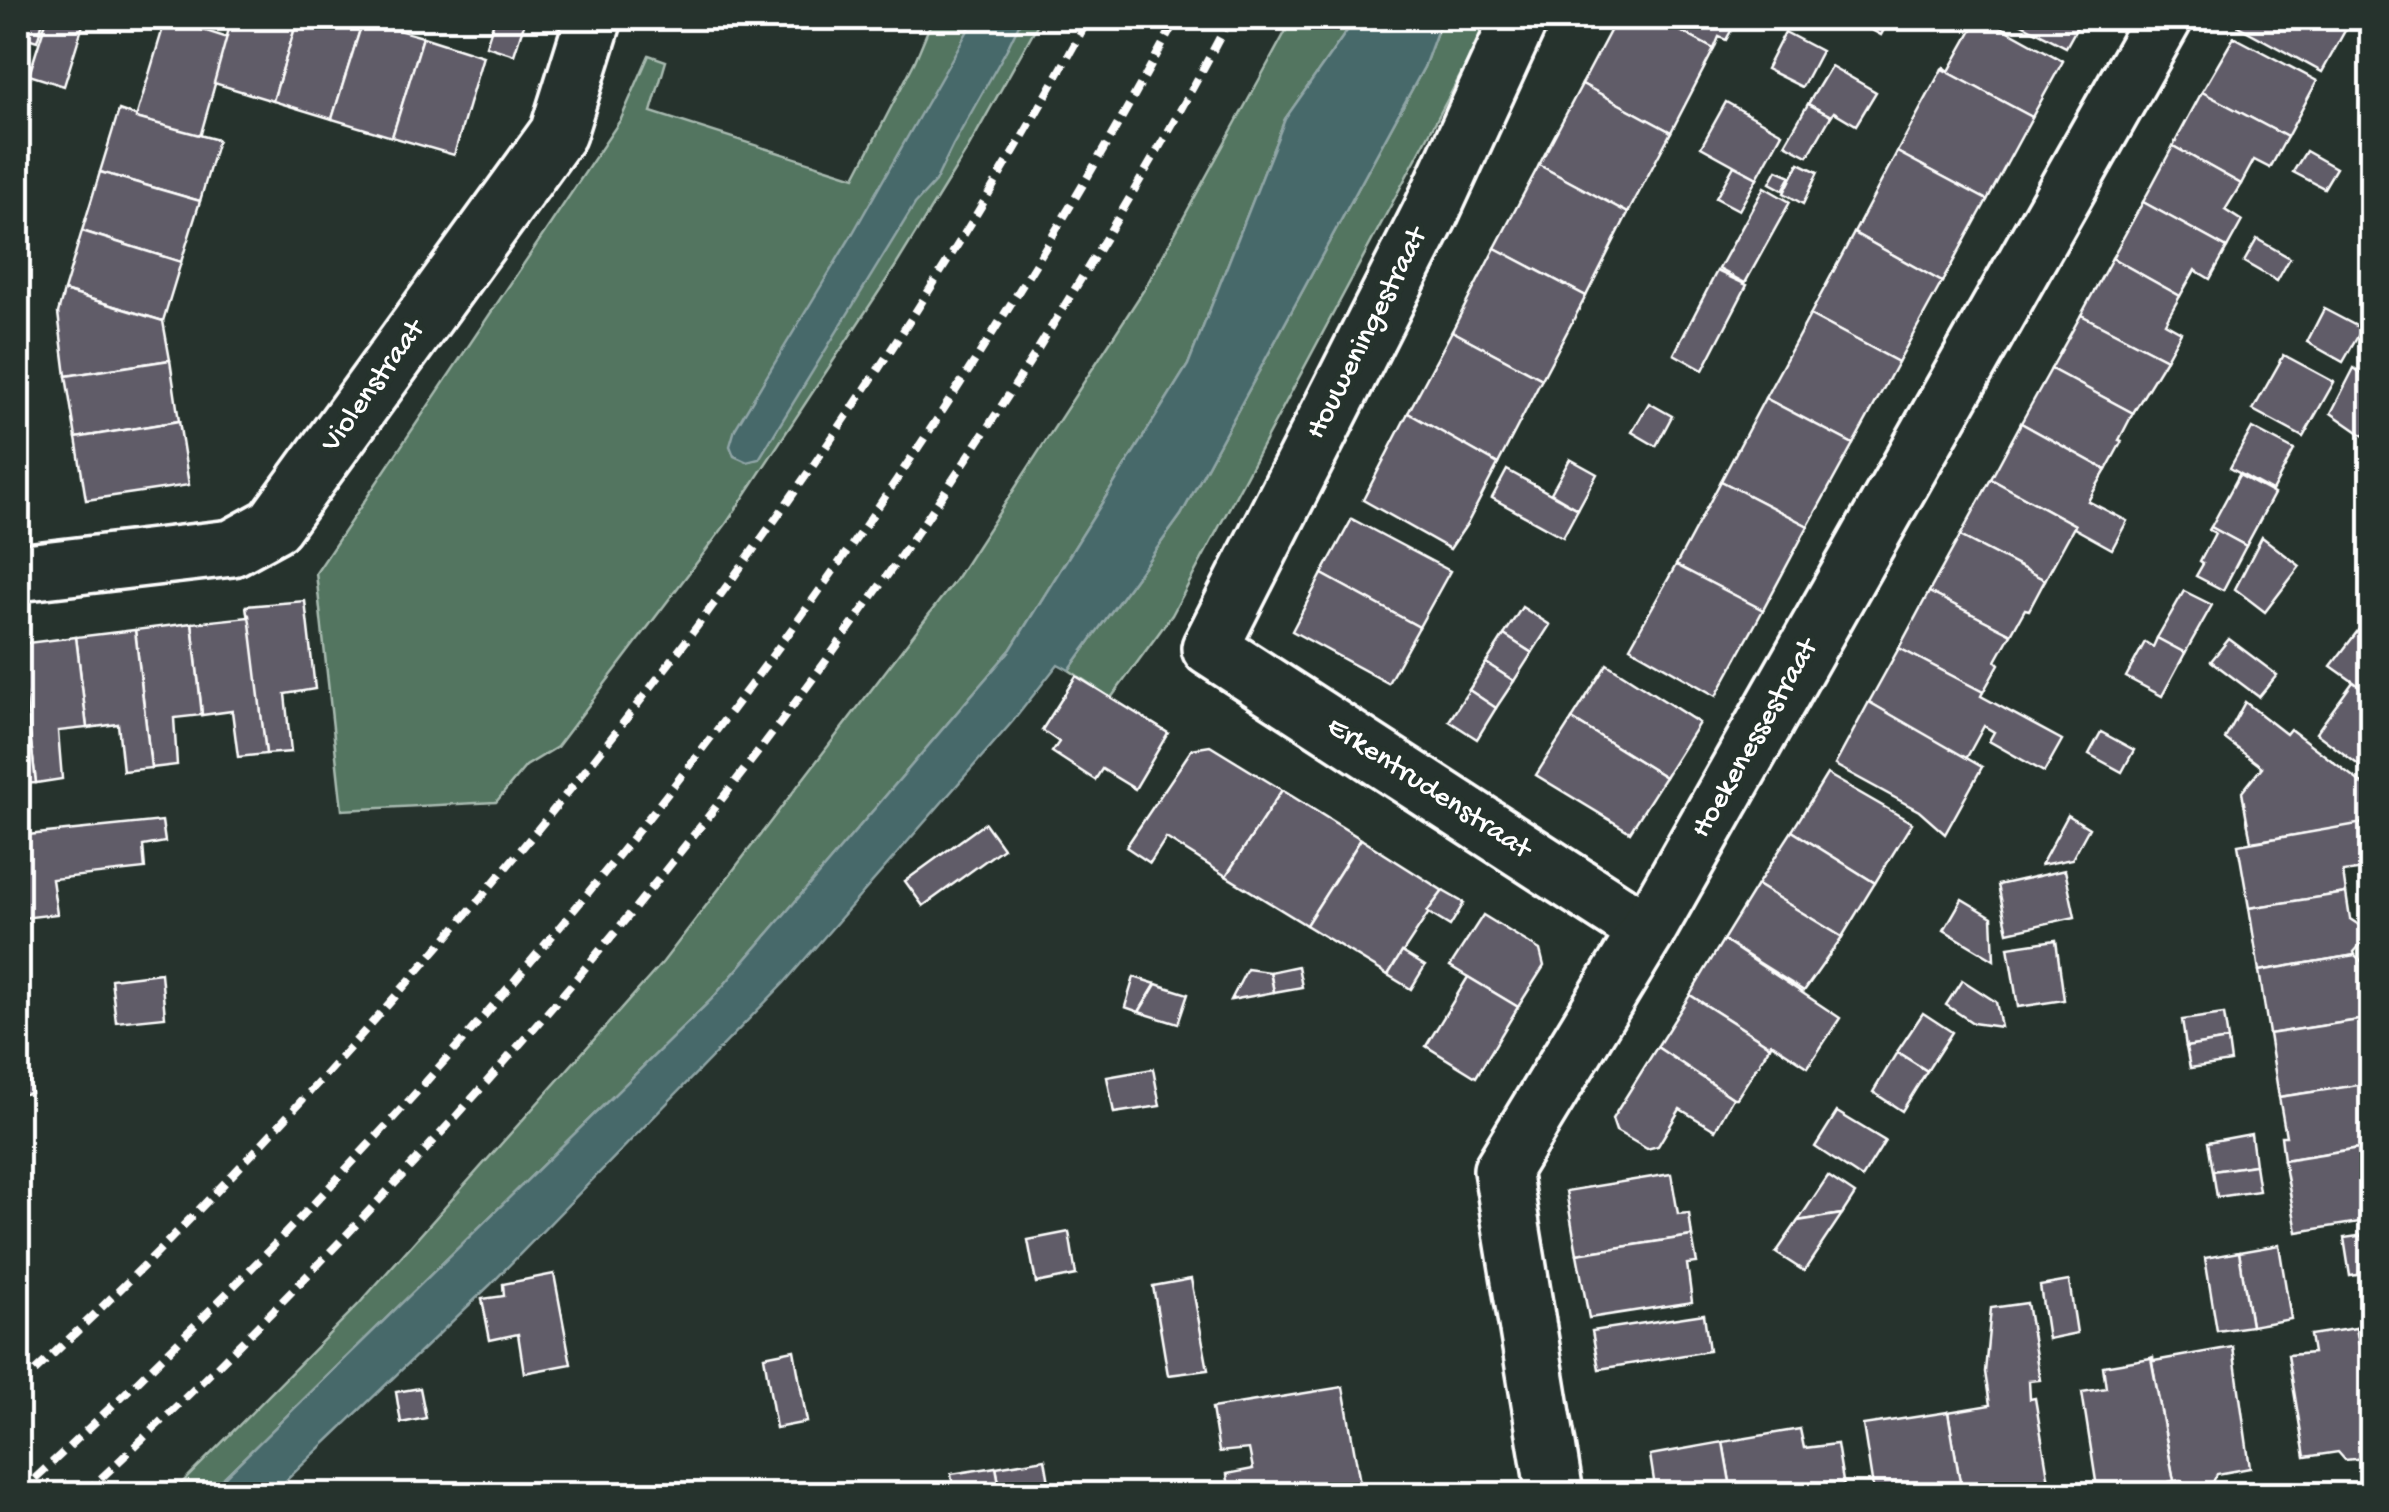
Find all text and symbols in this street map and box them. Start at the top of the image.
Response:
street label: Houweningestraat [1300,220,1438,446]
street label: Violenstraat [314,312,435,461]
street label: Hoekenessestraat [1685,631,1828,845]
street label: Erkentrudenstraat [1319,710,1539,869]

